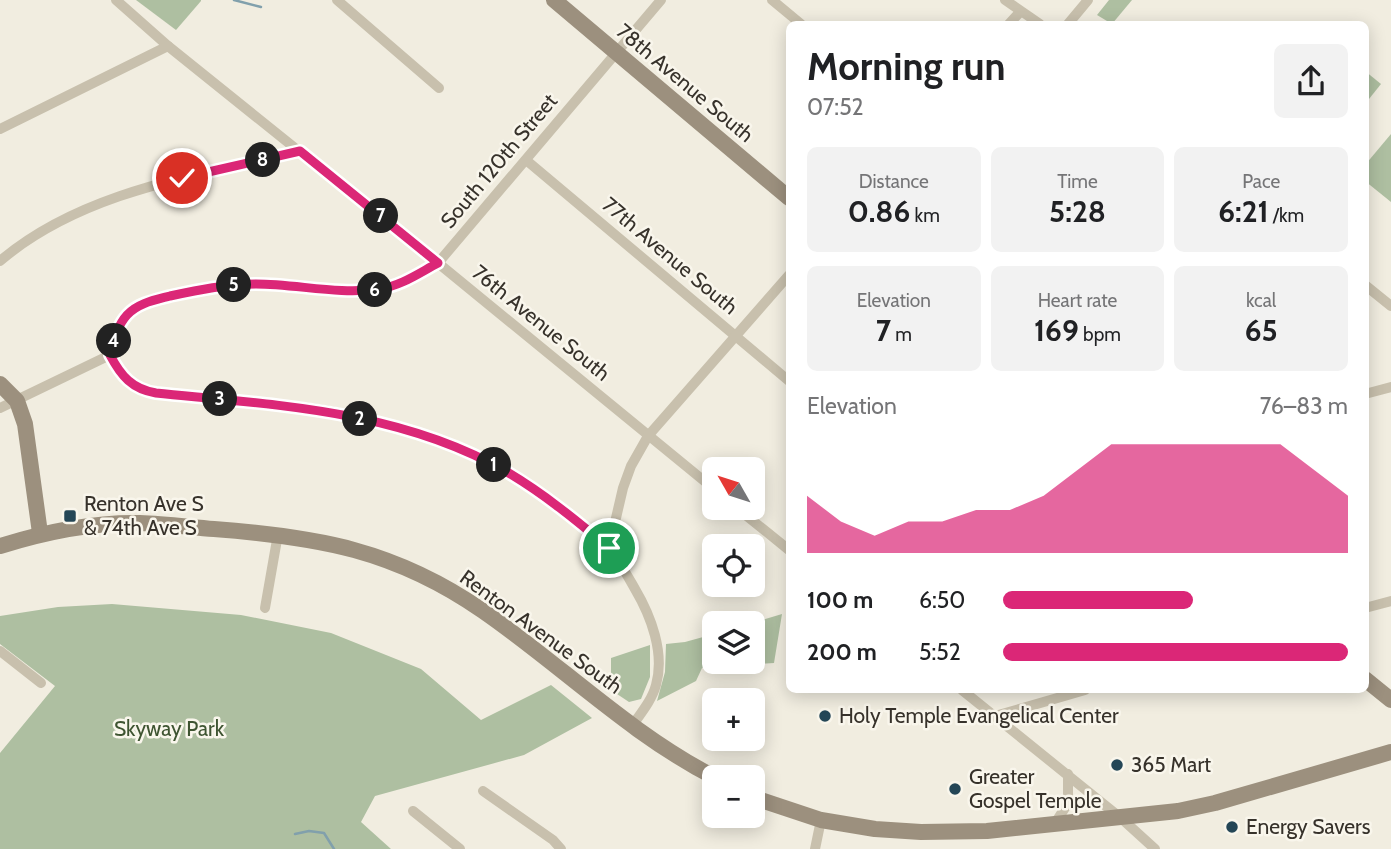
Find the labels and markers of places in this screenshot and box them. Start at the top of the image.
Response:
pin: 8 [246,142,280,178]
pin [152,148,212,208]
pin: 7 [364,198,398,234]
pin: 5 [216,268,252,302]
pin: 6 [358,272,392,308]
pin: 4 [96,324,132,358]
pin: 3 [202,382,238,416]
pin: 2 [342,402,378,436]
pin: 1 [476,448,512,482]
place label: Renton Ave S & 74th Ave S [84,491,204,540]
marker: Renton Ave S & 74th Ave S [62,508,78,524]
pin [579,518,639,578]
place label: Holy Temple Evangelical Center [839,703,1119,728]
marker: Holy Temple Evangelical Center [817,708,833,724]
place label: 365 Mart [1131,752,1211,777]
marker: 365 Mart [1109,757,1125,773]
place label: Greater Gospel Temple [969,764,1102,813]
marker: Greater Gospel Temple [947,781,963,797]
place label: Energy Savers [1246,814,1371,839]
marker: Energy Savers [1224,819,1240,835]

